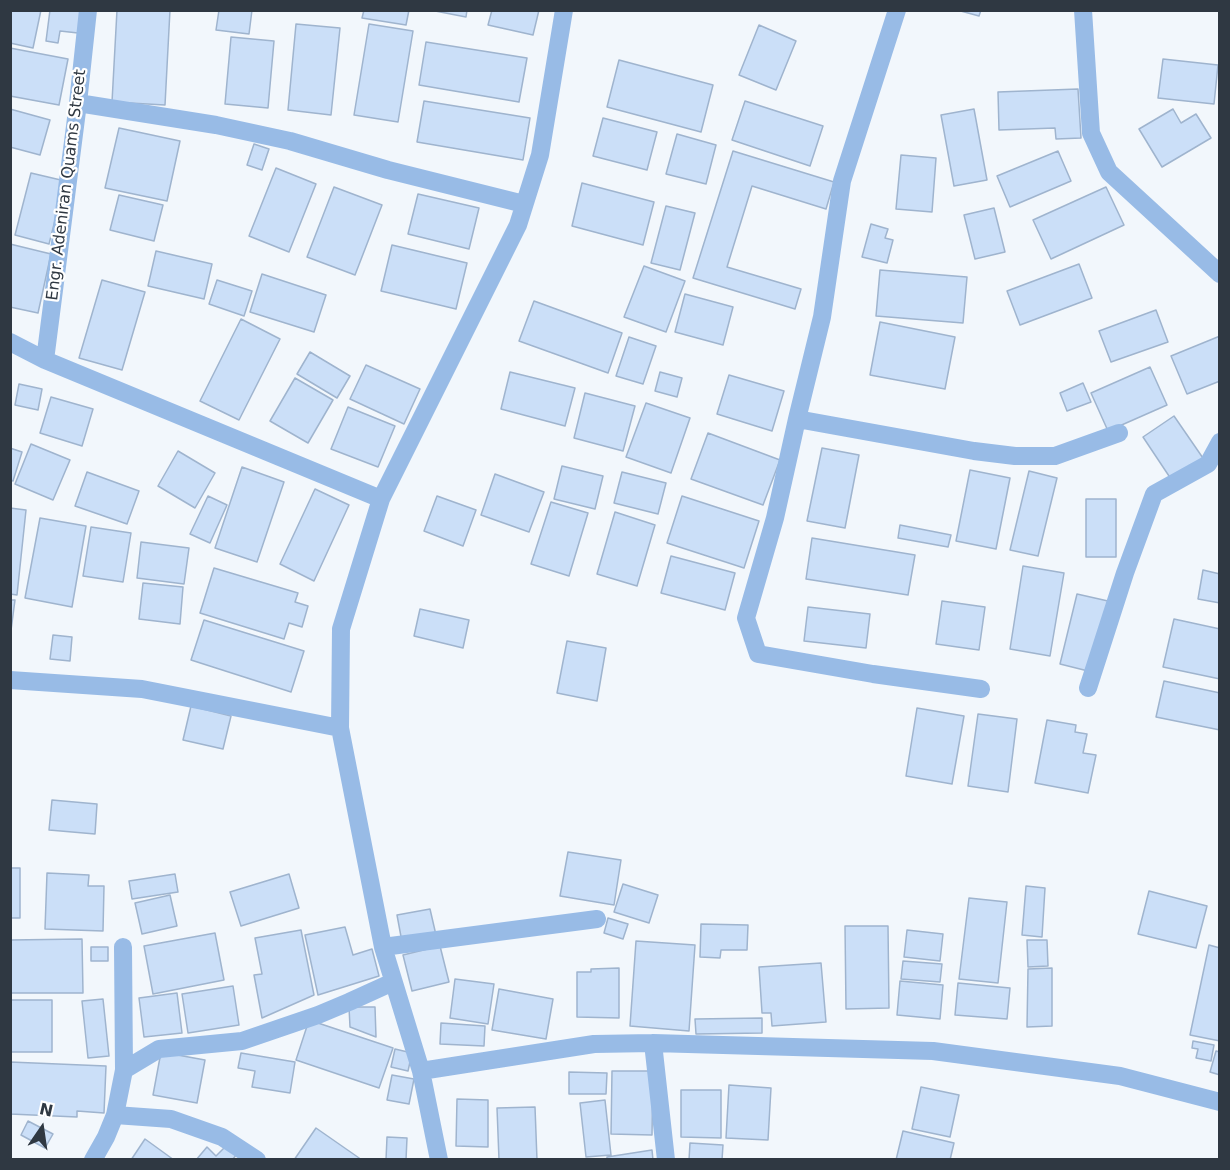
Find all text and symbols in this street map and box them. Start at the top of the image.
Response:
street label: Engr. Adeniran Quams Street [43,68,91,302]
north arrow [12,1098,72,1158]
text: N [37,1099,55,1121]

